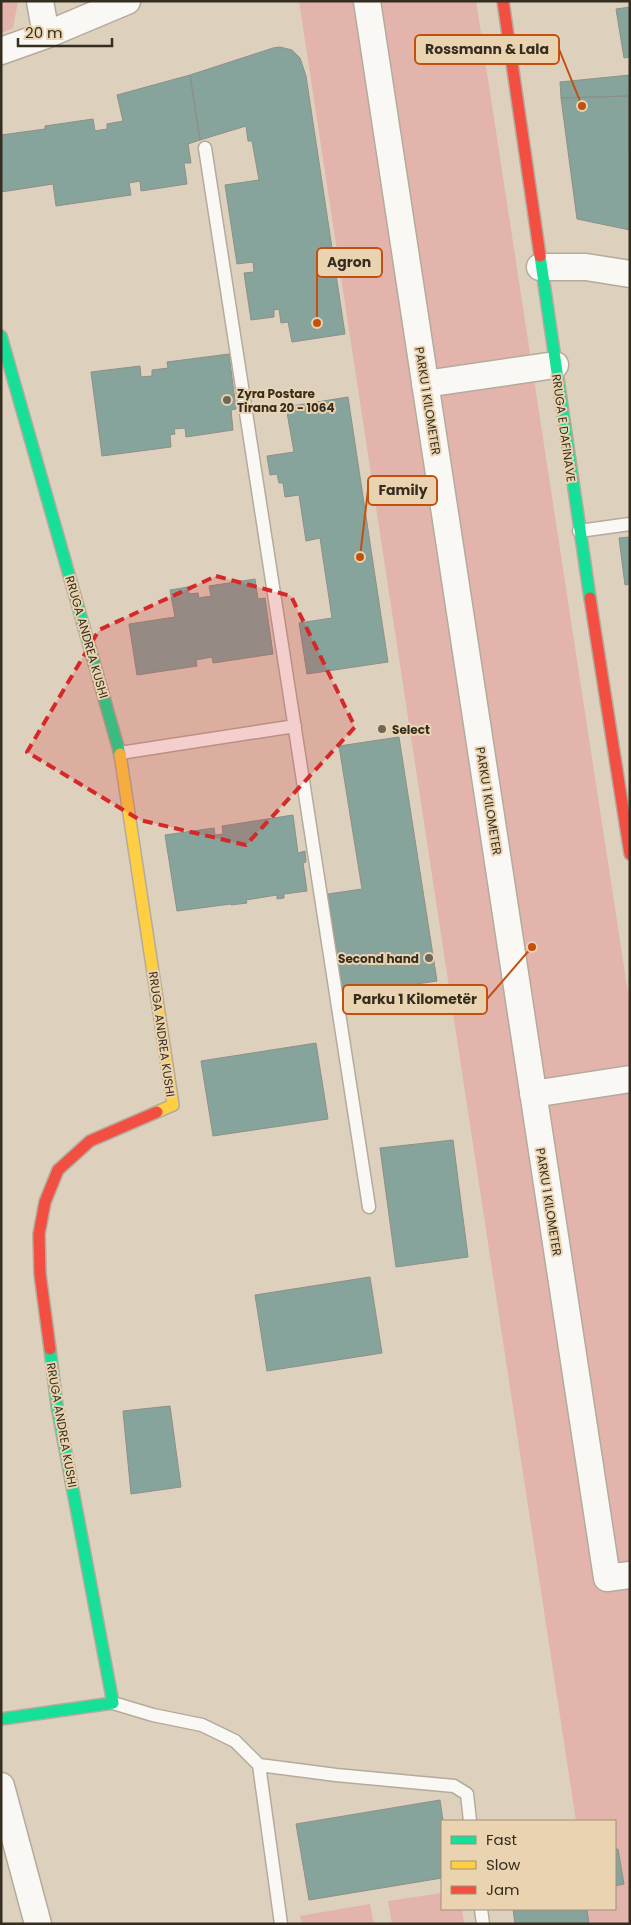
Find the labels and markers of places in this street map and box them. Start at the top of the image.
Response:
callout: Rossmann & Lala [415,35,559,64]
callout: Agron [317,248,382,277]
place label: Zyra Postare Tirana 20 - 1064 [237,385,335,416]
marker: Zyra Postare Tirana 20 - 1064 [221,394,233,406]
callout: Family [368,476,437,505]
place label: Select [392,721,430,738]
marker: Select [376,723,388,735]
place label: Second hand [338,950,419,967]
marker: Second hand [423,952,435,964]
callout: Parku 1 Kilometër [343,985,487,1014]

